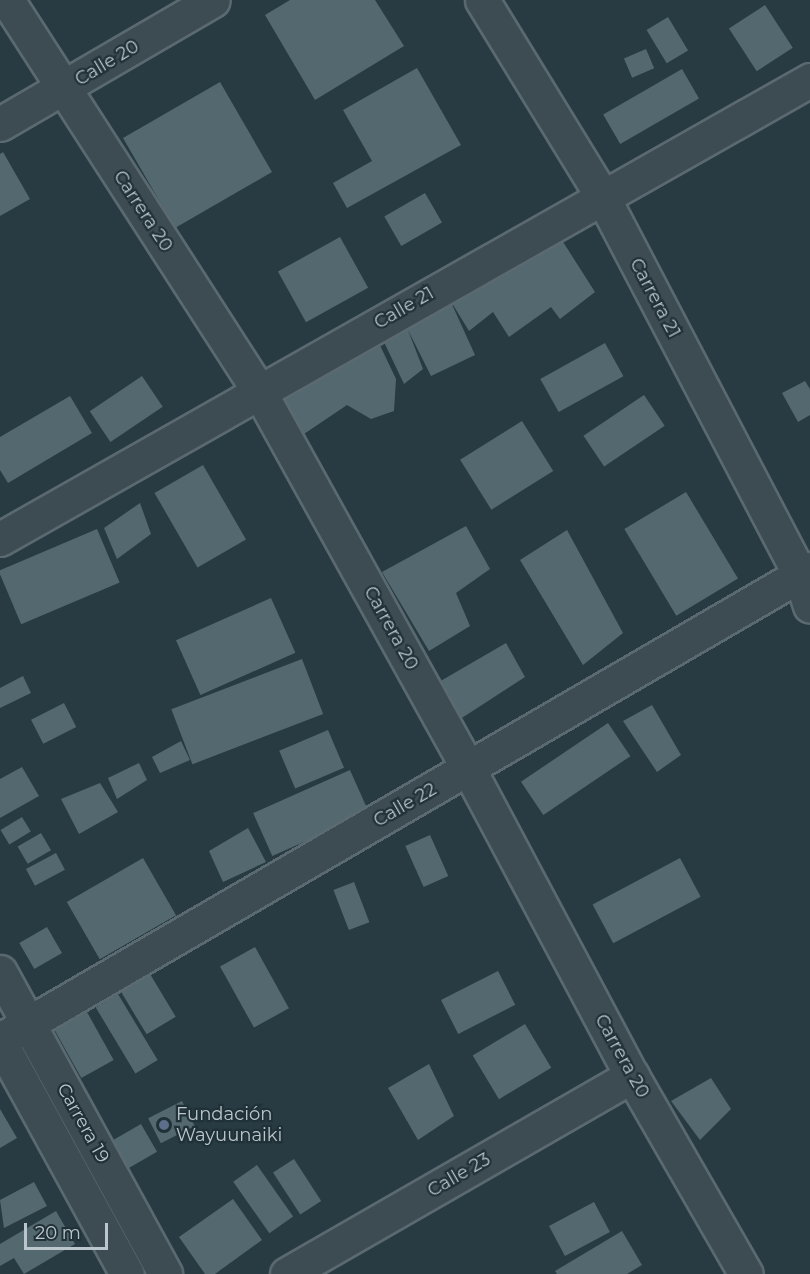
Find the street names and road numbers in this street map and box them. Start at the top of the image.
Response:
street label: Calle 20 [71,36,143,90]
street label: Carrera 20 [109,166,177,256]
street label: Carrera 21 [625,255,685,341]
street label: Calle 21 [370,282,438,334]
street label: Carrera 20 [359,582,423,674]
street label: Calle 22 [370,778,440,832]
street label: Carrera 20 [590,1010,654,1102]
street label: Carrera 19 [52,1080,114,1166]
street label: Calle 23 [424,1148,494,1202]

